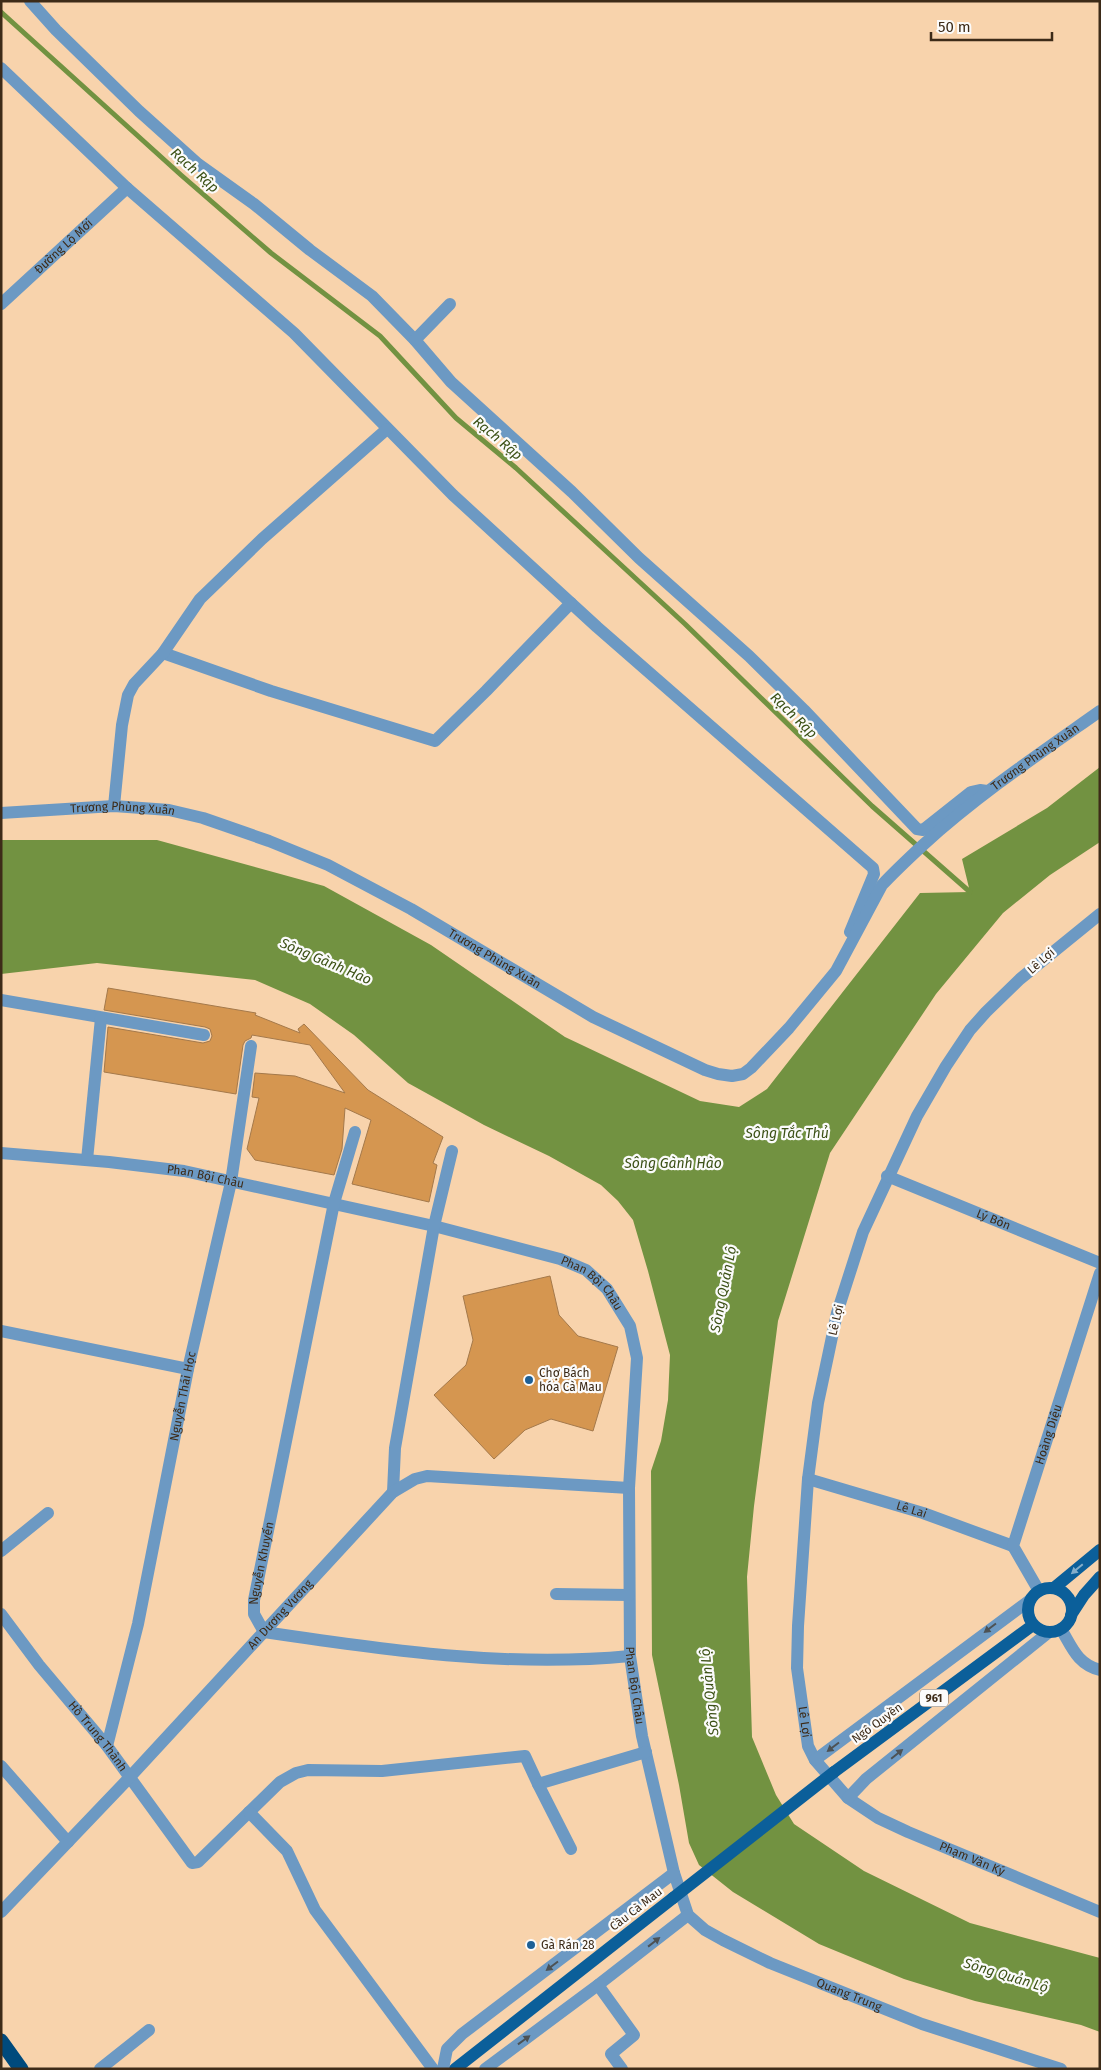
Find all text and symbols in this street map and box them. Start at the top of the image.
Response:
scale bar [931,10,1052,42]
text: 50 m [938,18,971,36]
water label: Rạch Rập [167,144,222,196]
street label: Đường Lộ Mới [31,216,96,277]
water label: Rạch Rập [470,413,526,464]
water label: Rạch Rập [767,689,821,742]
street label: Trương Phùng Xuân [988,721,1082,793]
street label: Trương Phùng Xuân [70,799,177,818]
street label: Trương Phùng Xuân [446,926,543,991]
water label: Sông Gành Hào [277,934,374,988]
street label: Lê Lợi [1024,945,1058,977]
water label: Sông Tắc Thủ [744,1124,829,1142]
water label: Sông Gành Hào [623,1155,722,1172]
street label: Phan Bội Châu [166,1162,245,1191]
street label: Lý Bôn [974,1206,1013,1233]
water label: Sông Quản Lộ [707,1245,740,1335]
street label: Phan Bội Châu [559,1253,625,1313]
street label: Lê Lợi [826,1303,846,1337]
street label: Nguyễn Thái Học [167,1350,199,1442]
place label: Chợ Bách hóa Cà Mau [539,1366,602,1394]
marker: Chợ Bách hóa Cà Mau [523,1374,535,1386]
street label: Hoàng Diệu [1032,1402,1065,1467]
street label: Lê Lai [895,1498,929,1521]
street label: Nguyễn Khuyến [247,1521,277,1605]
one-way arrow [1071,1563,1084,1574]
street label: An Dương Vương [245,1576,316,1652]
one-way arrow [983,1623,997,1633]
street label: Phan Bội Châu [623,1646,647,1725]
water label: Sông Quản Lộ [696,1648,723,1737]
road number: 961 [920,1690,948,1706]
street label: Hồ Trung Thành [65,1698,130,1774]
street label: Ngô Quyền [848,1699,905,1746]
street label: Lê Lợi [795,1705,814,1738]
one-way arrow [827,1741,840,1752]
one-way arrow [890,1749,903,1760]
street label: Phạm Văn Ký [937,1839,1007,1879]
street label: Cầu Cà Mau [606,1883,665,1934]
one-way arrow [647,1936,660,1947]
place label: Gà Rán 28 [541,1938,595,1952]
marker: Gà Rán 28 [525,1939,537,1951]
water label: Sông Quản Lộ [961,1954,1050,1996]
one-way arrow [545,1961,559,1971]
street label: Quang Trung [814,1975,885,2014]
one-way arrow [517,2035,531,2045]

